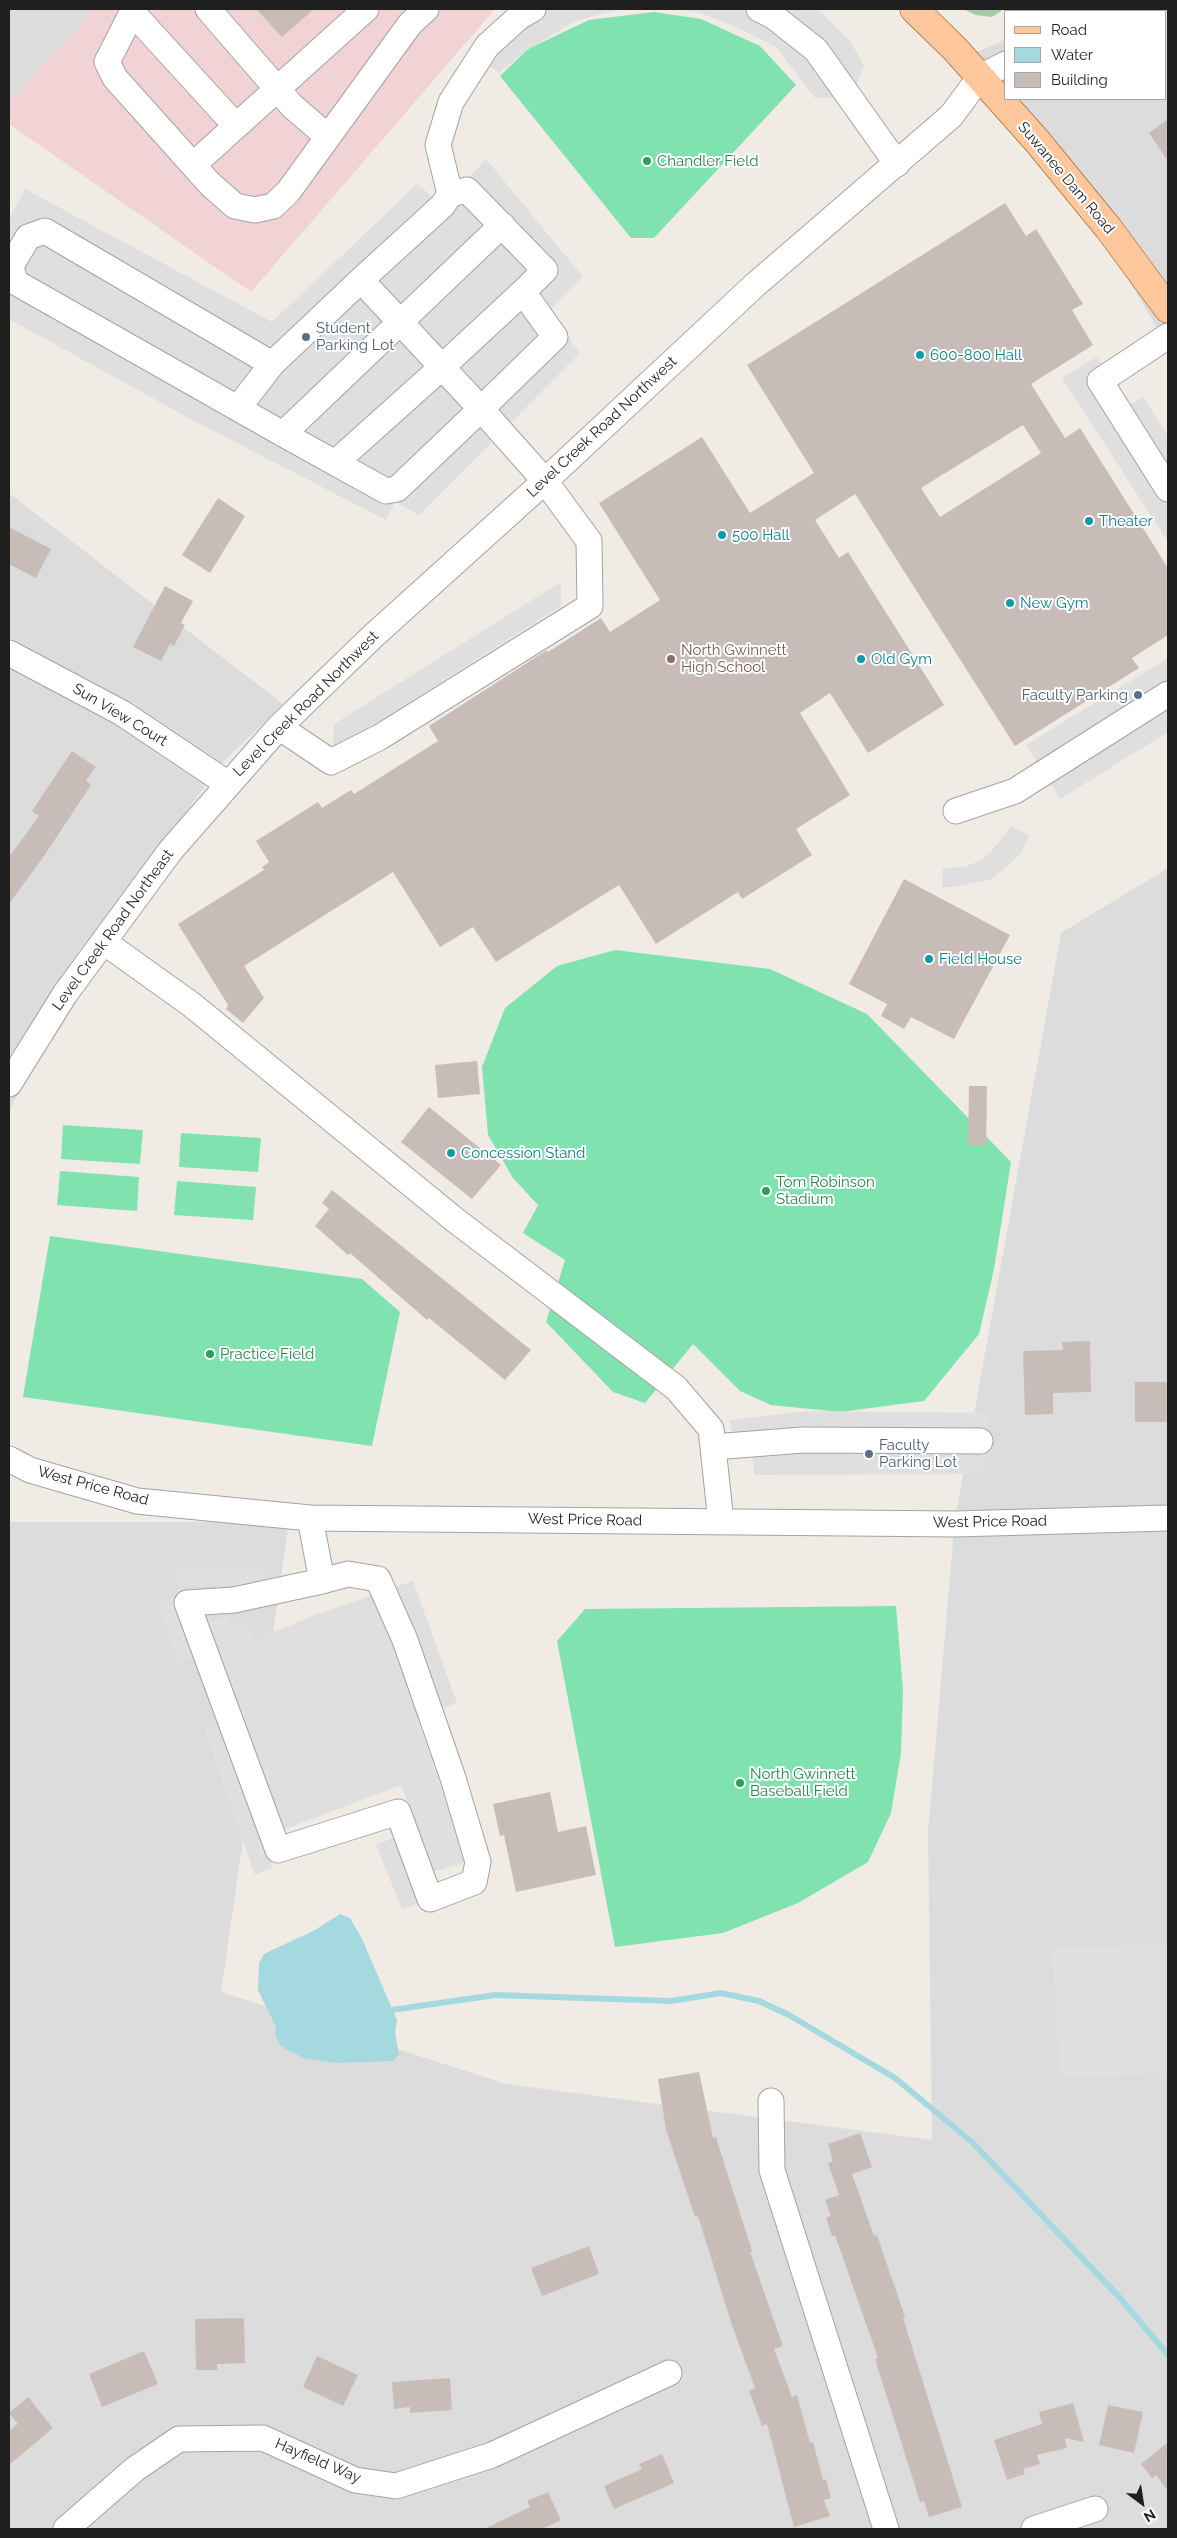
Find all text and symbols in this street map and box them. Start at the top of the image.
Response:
legend [1004,10,1167,100]
text: Road [1051,21,1087,39]
text: Water [1051,46,1093,64]
text: Building [1051,71,1108,89]
street label: Suwanee Dam Road [1014,118,1118,238]
place label: Chandler Field [657,152,759,170]
marker: Chandler Field [641,155,653,167]
place label: Student Parking Lot [316,319,394,354]
marker: Student Parking Lot [300,331,312,343]
place label: 600-800 Hall [930,346,1022,364]
marker: 600-800 Hall [914,349,926,361]
street label: Level Creek Road Northwest [523,353,681,501]
place label: Theater [1099,512,1153,530]
marker: Theater [1083,515,1095,527]
place label: 500 Hall [732,526,790,544]
marker: 500 Hall [716,529,728,541]
place label: New Gym [1020,594,1089,612]
marker: New Gym [1004,597,1016,609]
street label: Level Creek Road Northwest [230,628,382,780]
place label: North Gwinnett High School [681,641,787,676]
place label: Old Gym [871,650,932,668]
marker: North Gwinnett High School [665,653,677,665]
marker: Old Gym [855,653,867,665]
street label: Sun View Court [69,680,171,750]
place label: Faculty Parking [1022,686,1128,704]
marker: Faculty Parking [1132,689,1144,701]
street label: Level Creek Road Northeast [48,846,178,1014]
place label: Field House [939,950,1022,968]
marker: Field House [923,953,935,965]
place label: Concession Stand [461,1144,585,1162]
marker: Concession Stand [445,1147,457,1159]
place label: Tom Robinson Stadium [776,1173,875,1208]
marker: Tom Robinson Stadium [760,1185,772,1197]
place label: Practice Field [220,1345,314,1363]
marker: Practice Field [204,1348,216,1360]
place label: Faculty Parking Lot [879,1436,957,1471]
marker: Faculty Parking Lot [863,1448,875,1460]
street label: West Price Road [36,1463,150,1509]
street label: West Price Road [528,1510,642,1530]
street label: West Price Road [933,1512,1047,1532]
place label: North Gwinnett Baseball Field [750,1765,856,1800]
marker: North Gwinnett Baseball Field [734,1777,746,1789]
street label: Hayfield Way [272,2435,364,2487]
north arrow [1117,2478,1167,2528]
text: N [1141,2506,1158,2525]

